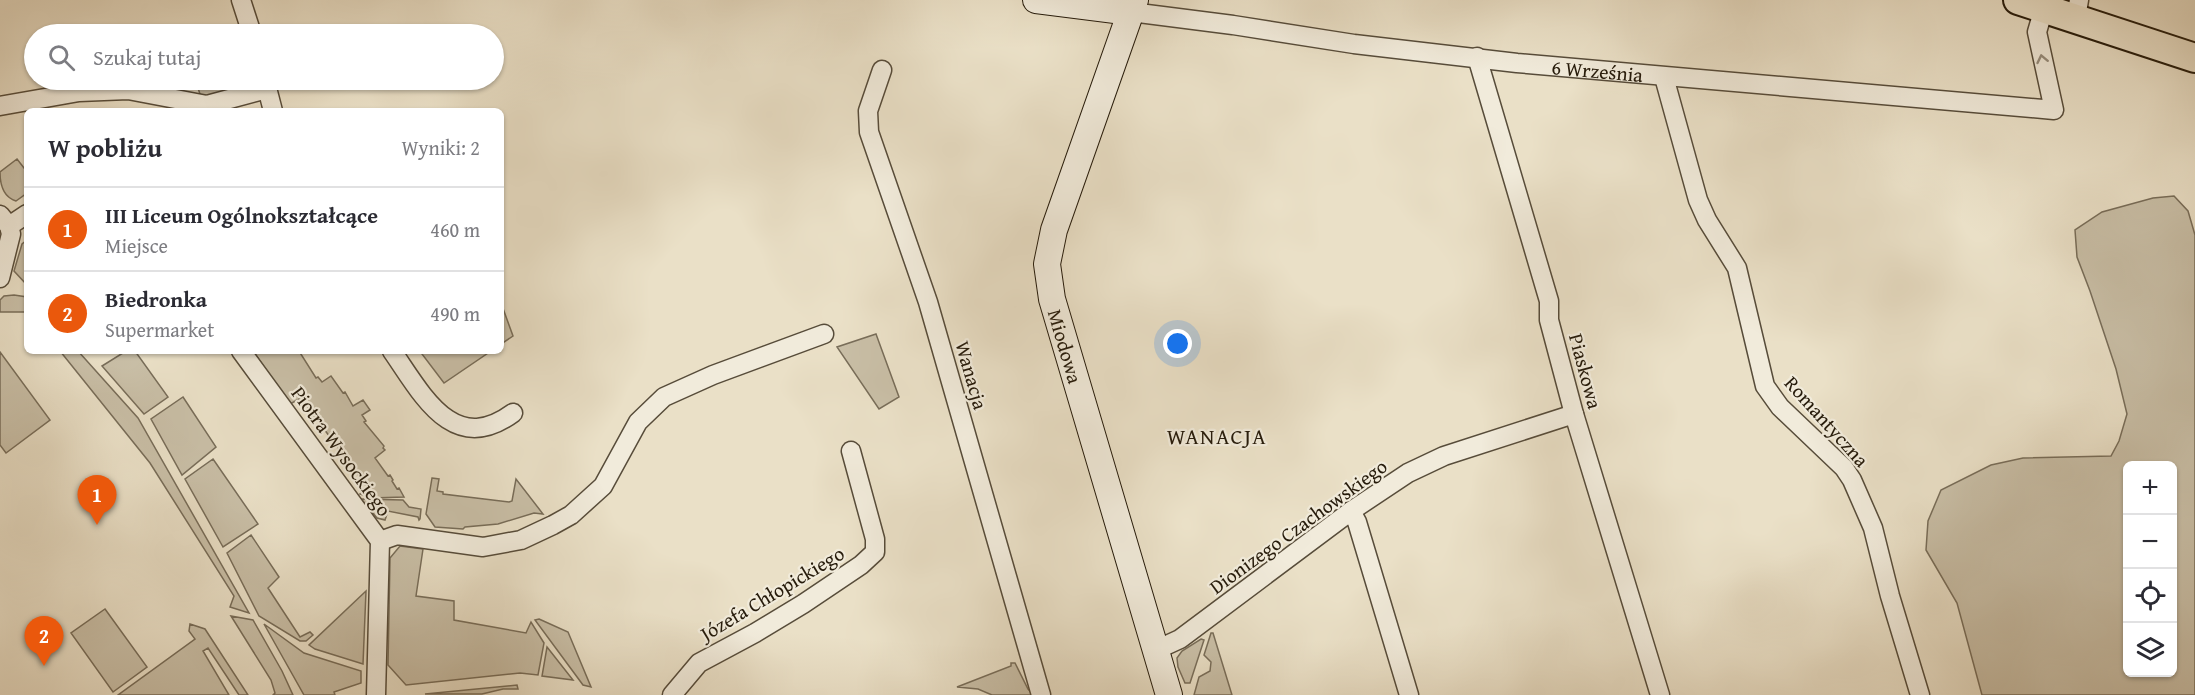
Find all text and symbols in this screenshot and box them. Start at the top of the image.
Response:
search box [24,24,504,90]
icon: search [45,41,78,74]
text: Szukaj tutaj [93,41,201,73]
street label: 6 Września [1550,52,1645,89]
one-way arrow [2037,54,2050,64]
text: W pobliżu [48,128,162,167]
text: Wyniki: 2 [402,133,480,162]
text: III Liceum Ogólnokształcące [105,199,378,231]
text: 1 [62,215,73,244]
text: 460 m [430,215,480,244]
text: Miejsce [105,231,168,260]
text: Biedronka [105,283,207,315]
text: 2 [62,299,73,328]
text: 490 m [430,299,480,328]
street label: Miodowa [1041,305,1091,387]
text: Supermarket [105,315,214,344]
your location [1163,329,1192,358]
street label: Piaskowa [1562,330,1610,412]
street label: Wanacja [948,337,996,413]
street label: Romantyczna [1778,369,1876,473]
street label: Piotra Wysockiego [285,380,399,522]
district label: WANACJA [1167,420,1267,452]
street label: Dionizego Czachowskiego [1203,451,1393,601]
map controls [2123,461,2177,677]
button: + [2123,461,2177,515]
pin: 1 [78,476,116,525]
button: − [2123,515,2177,569]
street label: Józefa Chłopickiego [692,539,849,649]
button: locate [2123,569,2177,623]
pin: 2 [24,616,63,666]
button: layers [2123,623,2177,677]

